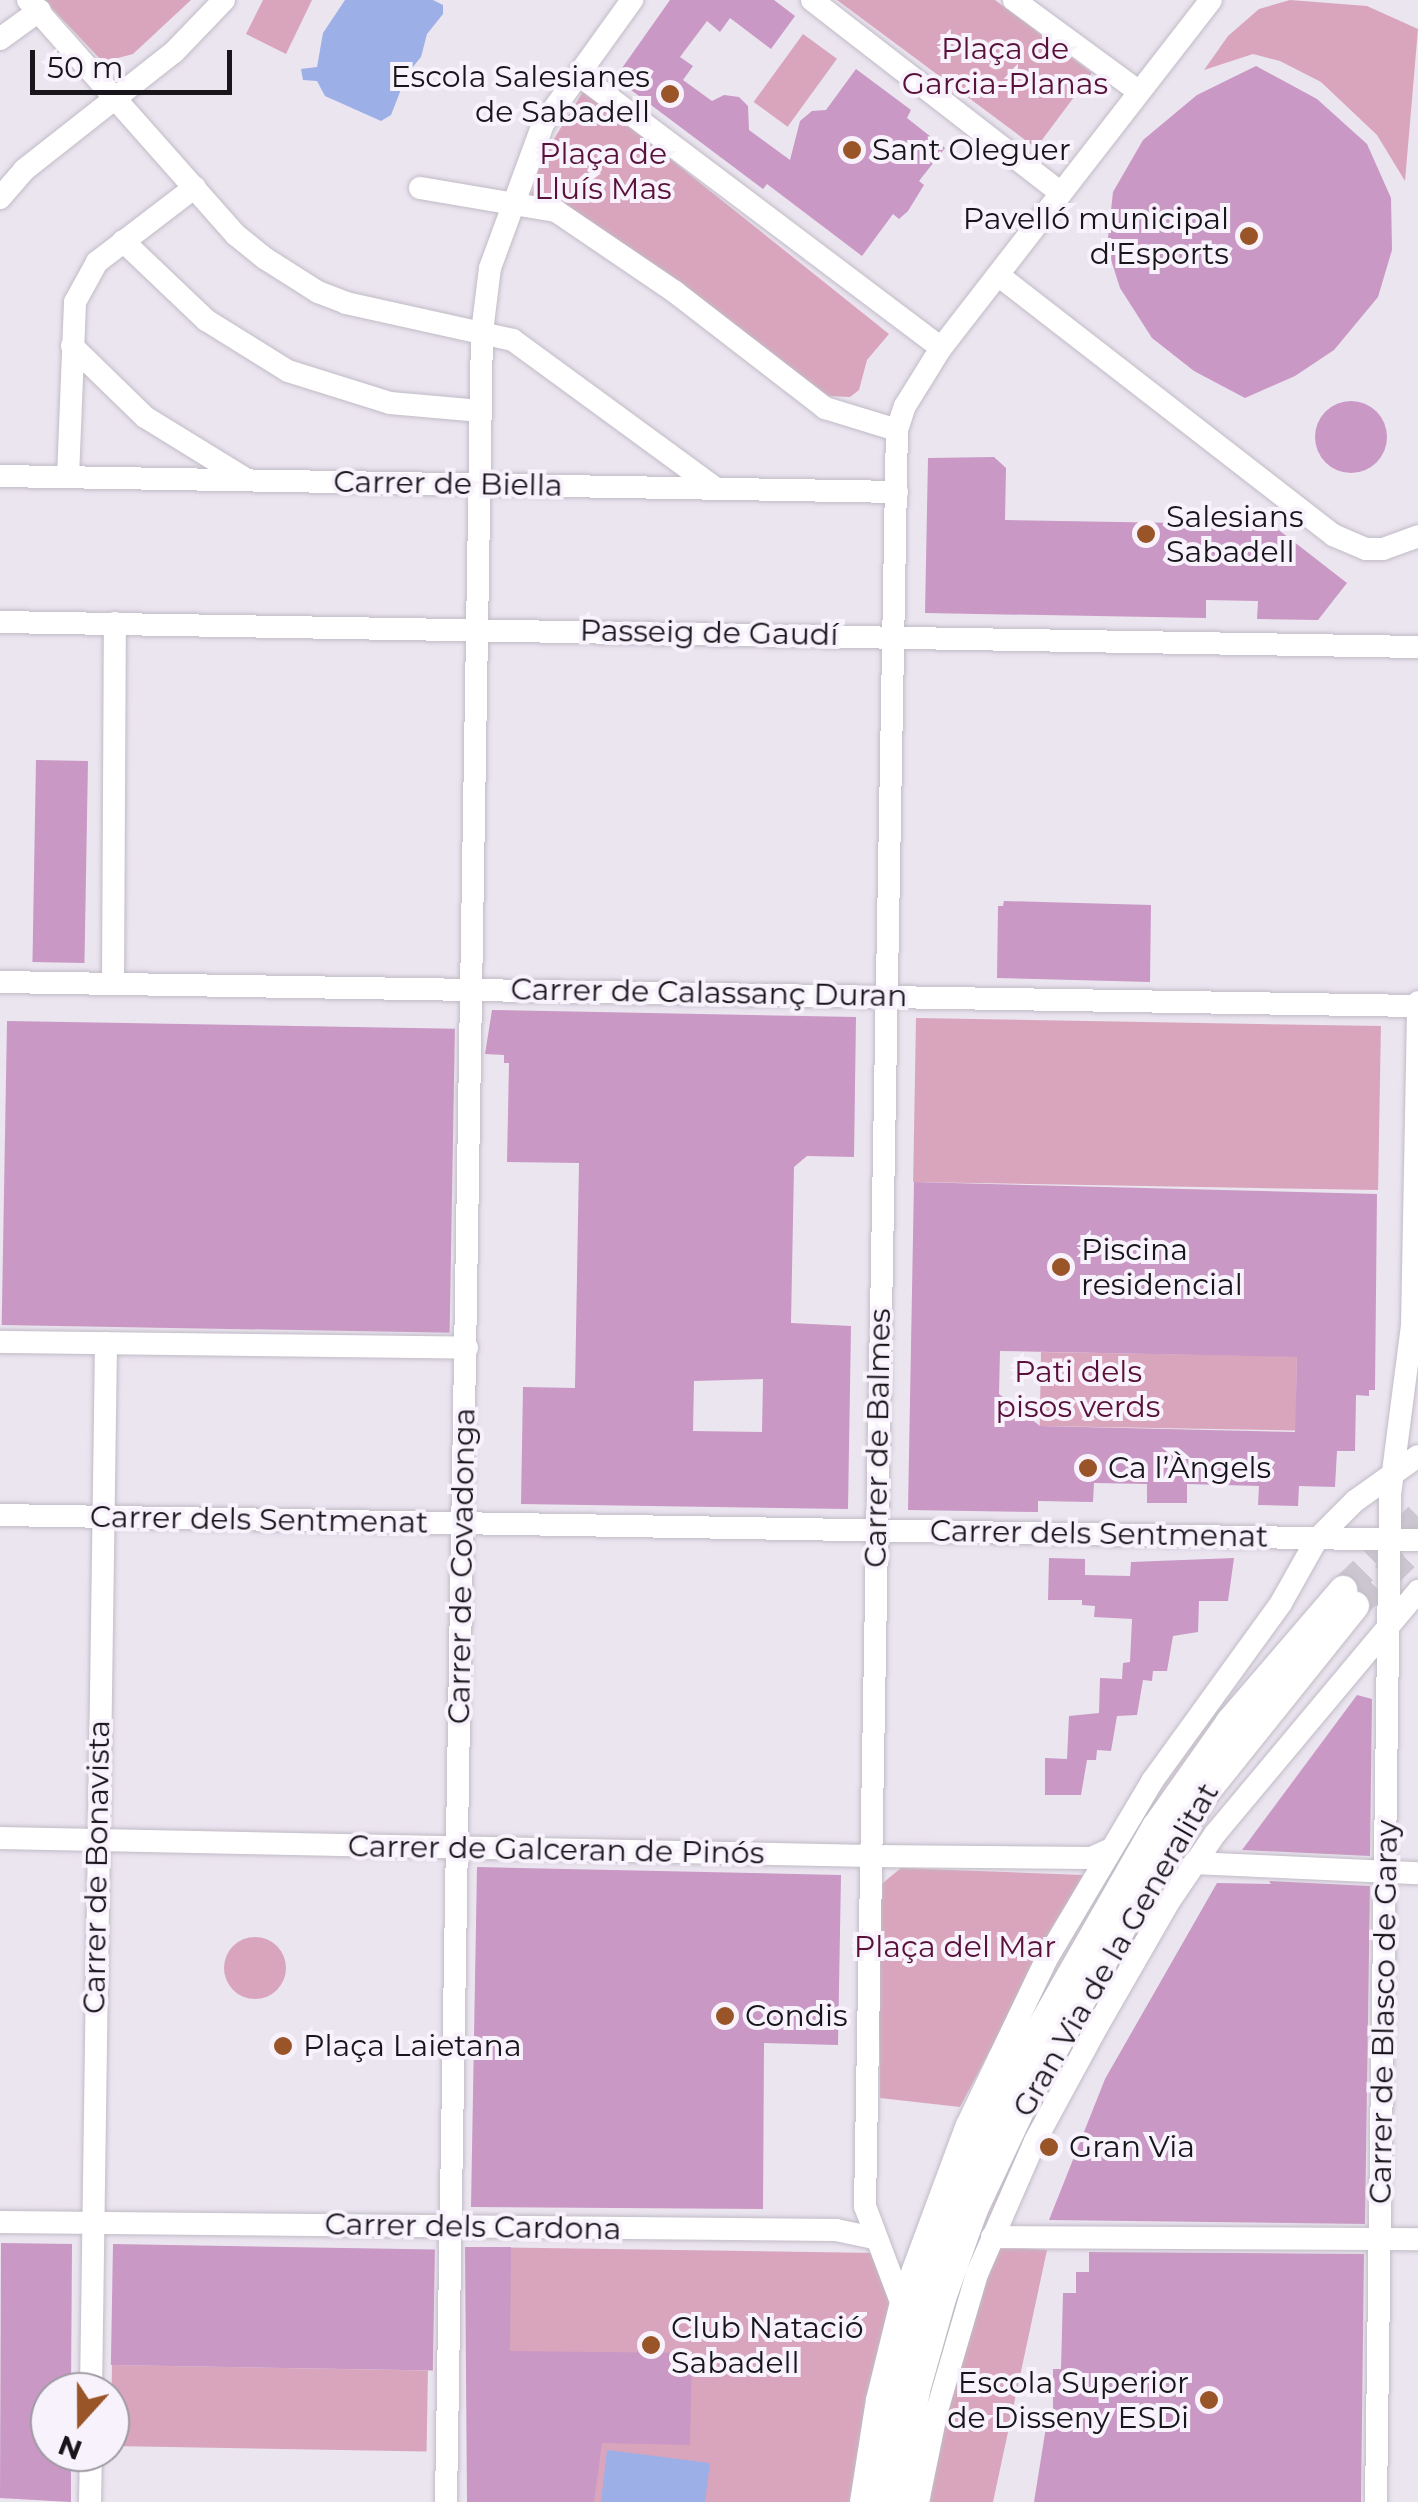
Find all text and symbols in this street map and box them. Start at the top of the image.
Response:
scale bar [35,30,238,92]
park label: Plaça de Garcia-Planas [902,31,1108,102]
text: 50 m [47,49,124,86]
place label: Escola Salesianes de Sabadell [391,59,650,130]
marker: Escola Salesianes de Sabadell [659,83,681,105]
place label: Sant Oleguer [872,132,1071,168]
park label: Plaça de Lluís Mas [534,136,672,206]
marker: Sant Oleguer [841,139,863,161]
place label: Pavelló municipal d'Esports [963,201,1229,272]
marker: Pavelló municipal d'Esports [1238,225,1260,247]
street label: Carrer de Biella [333,464,563,504]
place label: Salesians Sabadell [1166,499,1304,570]
marker: Salesians Sabadell [1135,523,1157,545]
street label: Passeig de Gaudí [579,613,839,653]
street label: Carrer de Calassanç Duran [510,972,908,1014]
place label: Piscina residencial [1081,1232,1243,1302]
marker: Piscina residencial [1050,1256,1072,1278]
street label: Carrer de Balmes [858,1308,898,1568]
park label: Pati dels pisos verds [996,1354,1160,1424]
street label: Carrer de Covadonga [441,1407,483,1725]
place label: Ca l’Àngels [1108,1450,1271,1486]
marker: Ca l’Àngels [1077,1457,1099,1479]
street label: Carrer dels Sentmenat [90,1499,428,1541]
street label: Carrer dels Sentmenat [930,1513,1268,1555]
street label: Carrer de Bonavista [76,1720,118,2014]
street label: Gran Via de la Generalitat [1006,1777,1226,2123]
street label: Carrer de Blasco de Garay [1363,1820,1405,2204]
street label: Carrer de Galceran de Pinós [347,1828,765,1872]
park label: Plaça del Mar [854,1929,1056,1965]
place label: Condis [745,1998,848,2034]
marker: Condis [714,2005,736,2027]
place label: Plaça Laietana [303,2028,522,2064]
marker: Plaça Laietana [272,2035,294,2057]
place label: Gran Via [1069,2129,1195,2165]
marker: Gran Via [1038,2136,1060,2158]
street label: Carrer dels Cardona [324,2206,622,2248]
place label: Club Natació Sabadell [671,2310,864,2380]
marker: Club Natació Sabadell [640,2334,662,2356]
place label: Escola Superior de Disseny ESDi [947,2365,1189,2436]
north arrow [30,2372,130,2472]
marker: Escola Superior de Disseny ESDi [1198,2389,1220,2411]
text: N [53,2428,87,2468]

